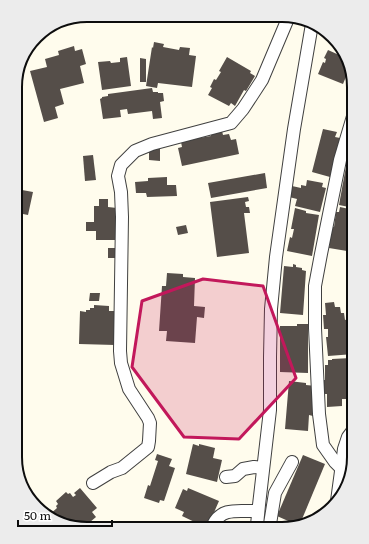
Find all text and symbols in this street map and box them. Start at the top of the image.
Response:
scale bar [18,502,112,528]
text: 50 m [24,506,51,524]

